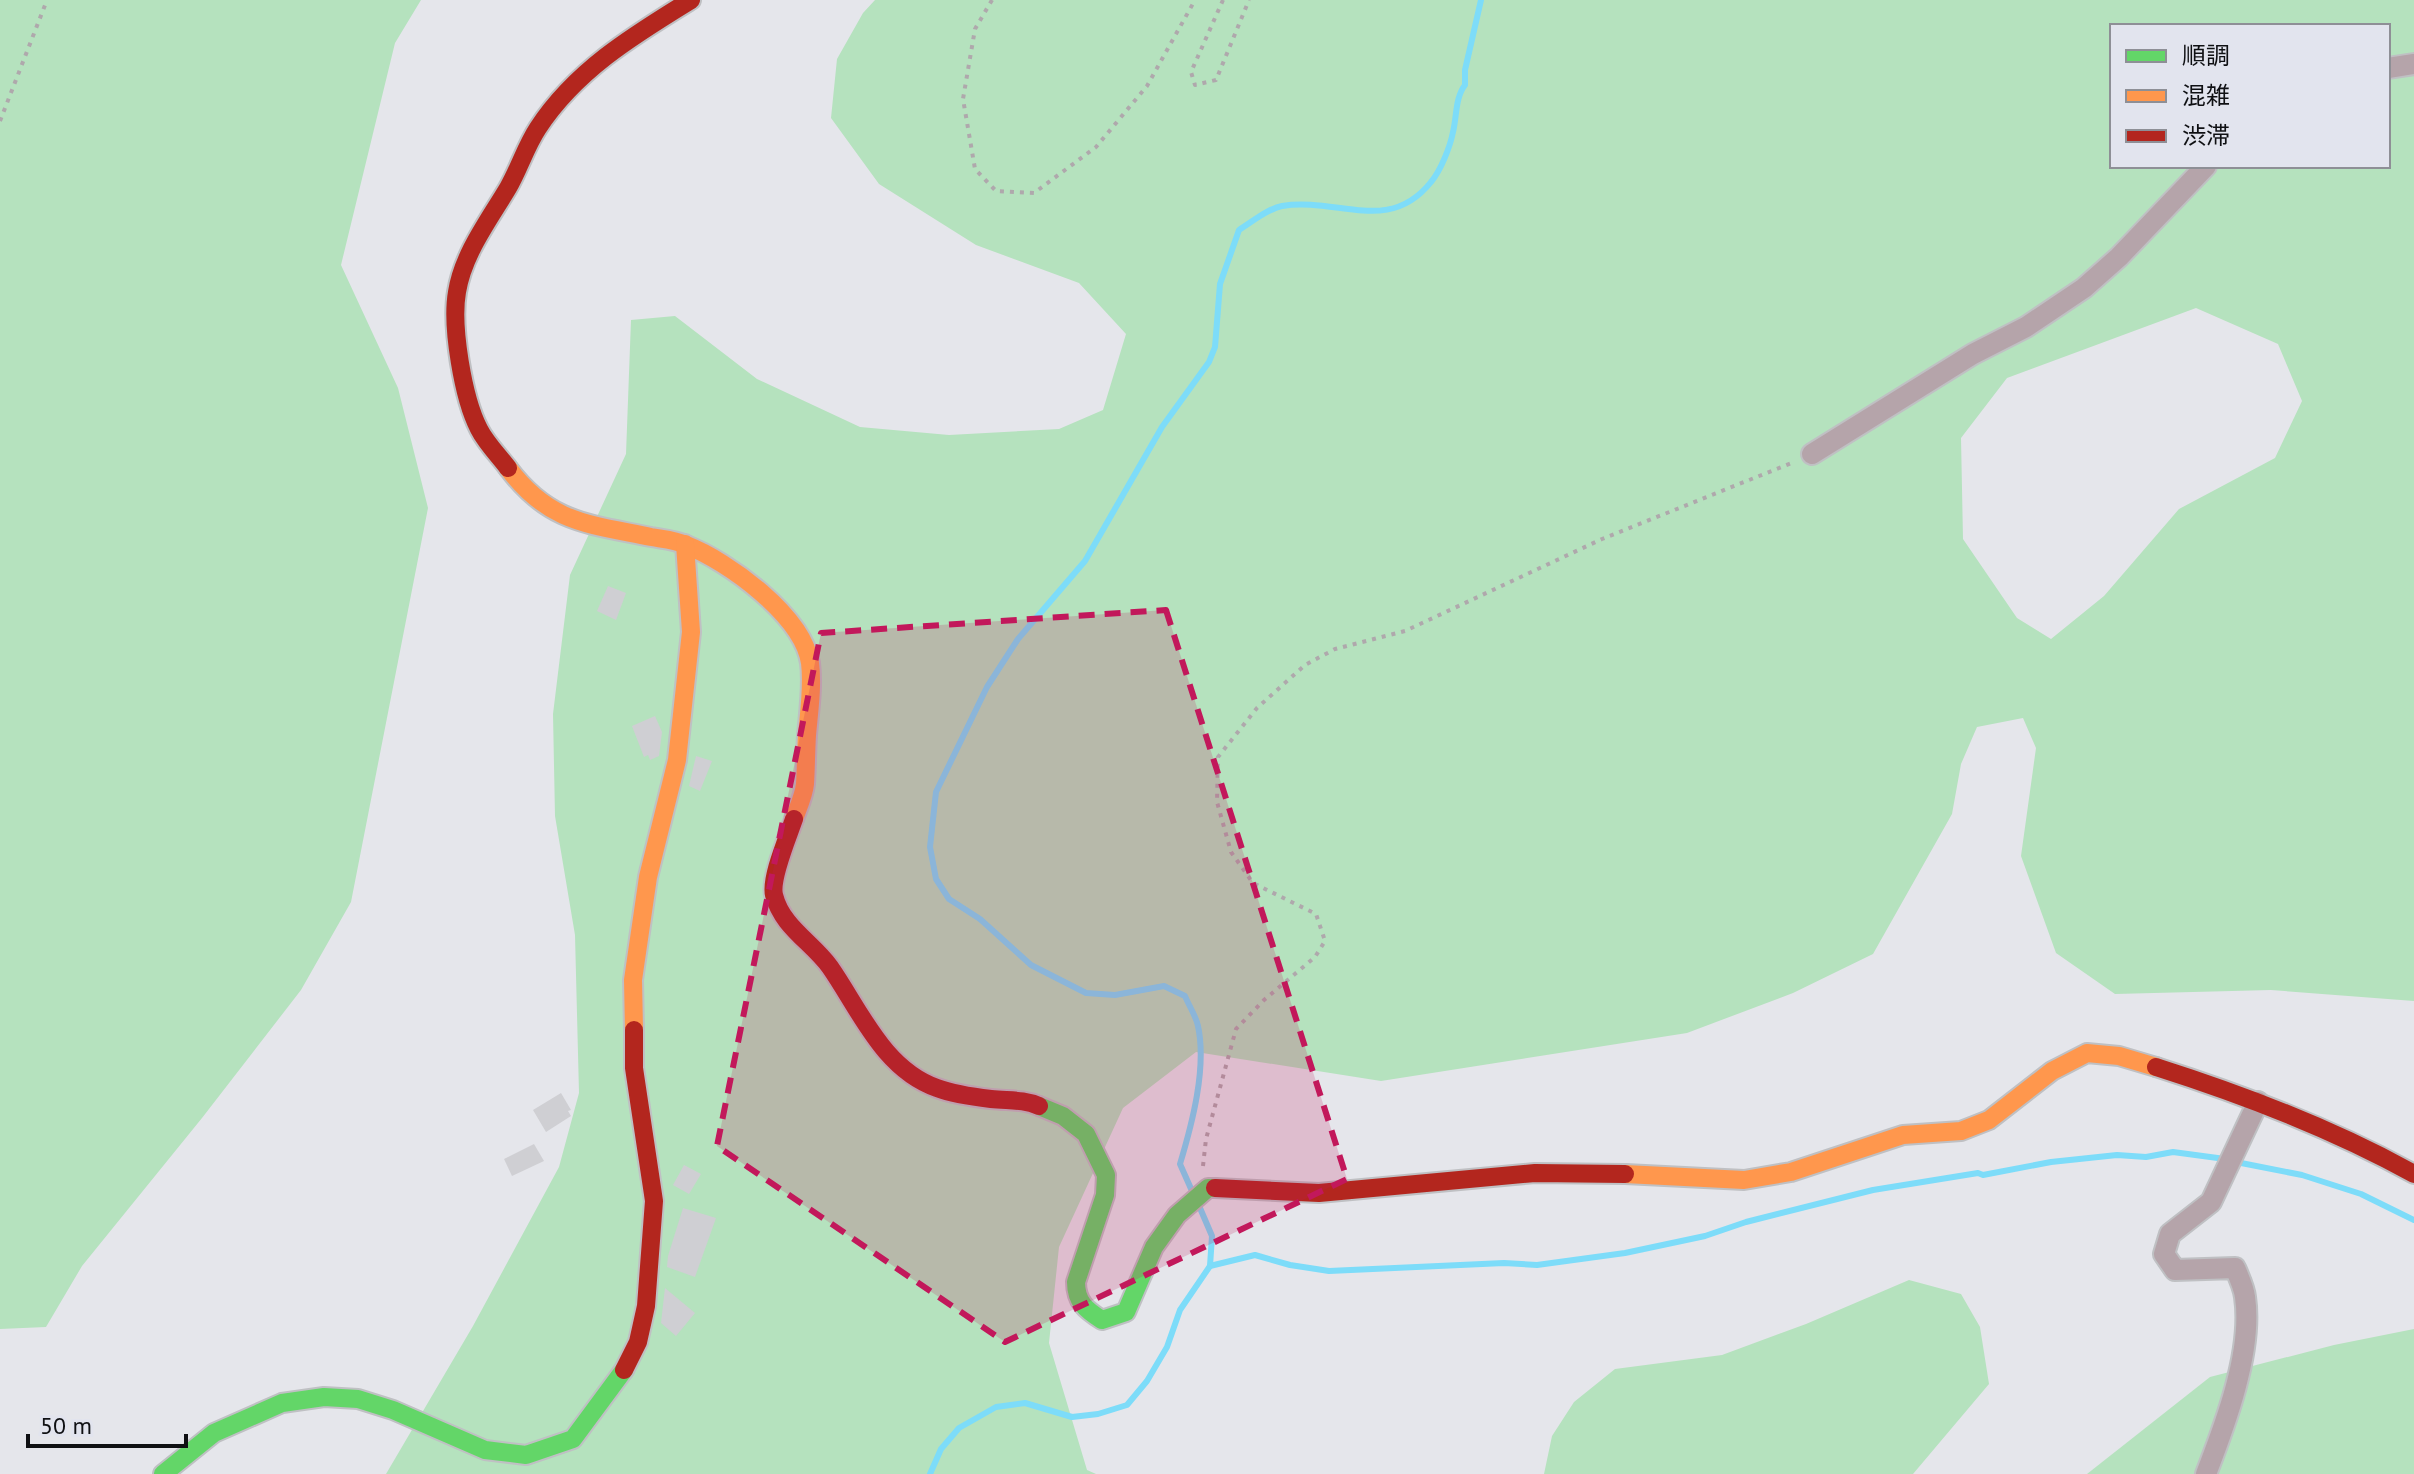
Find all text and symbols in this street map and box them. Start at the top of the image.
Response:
legend [2110,24,2390,168]
text: 順調 [2182,40,2230,71]
text: 混雑 [2182,80,2230,111]
text: 渋滞 [2182,120,2230,151]
scale bar [28,1398,186,1448]
text: 50 m [40,1410,92,1441]

